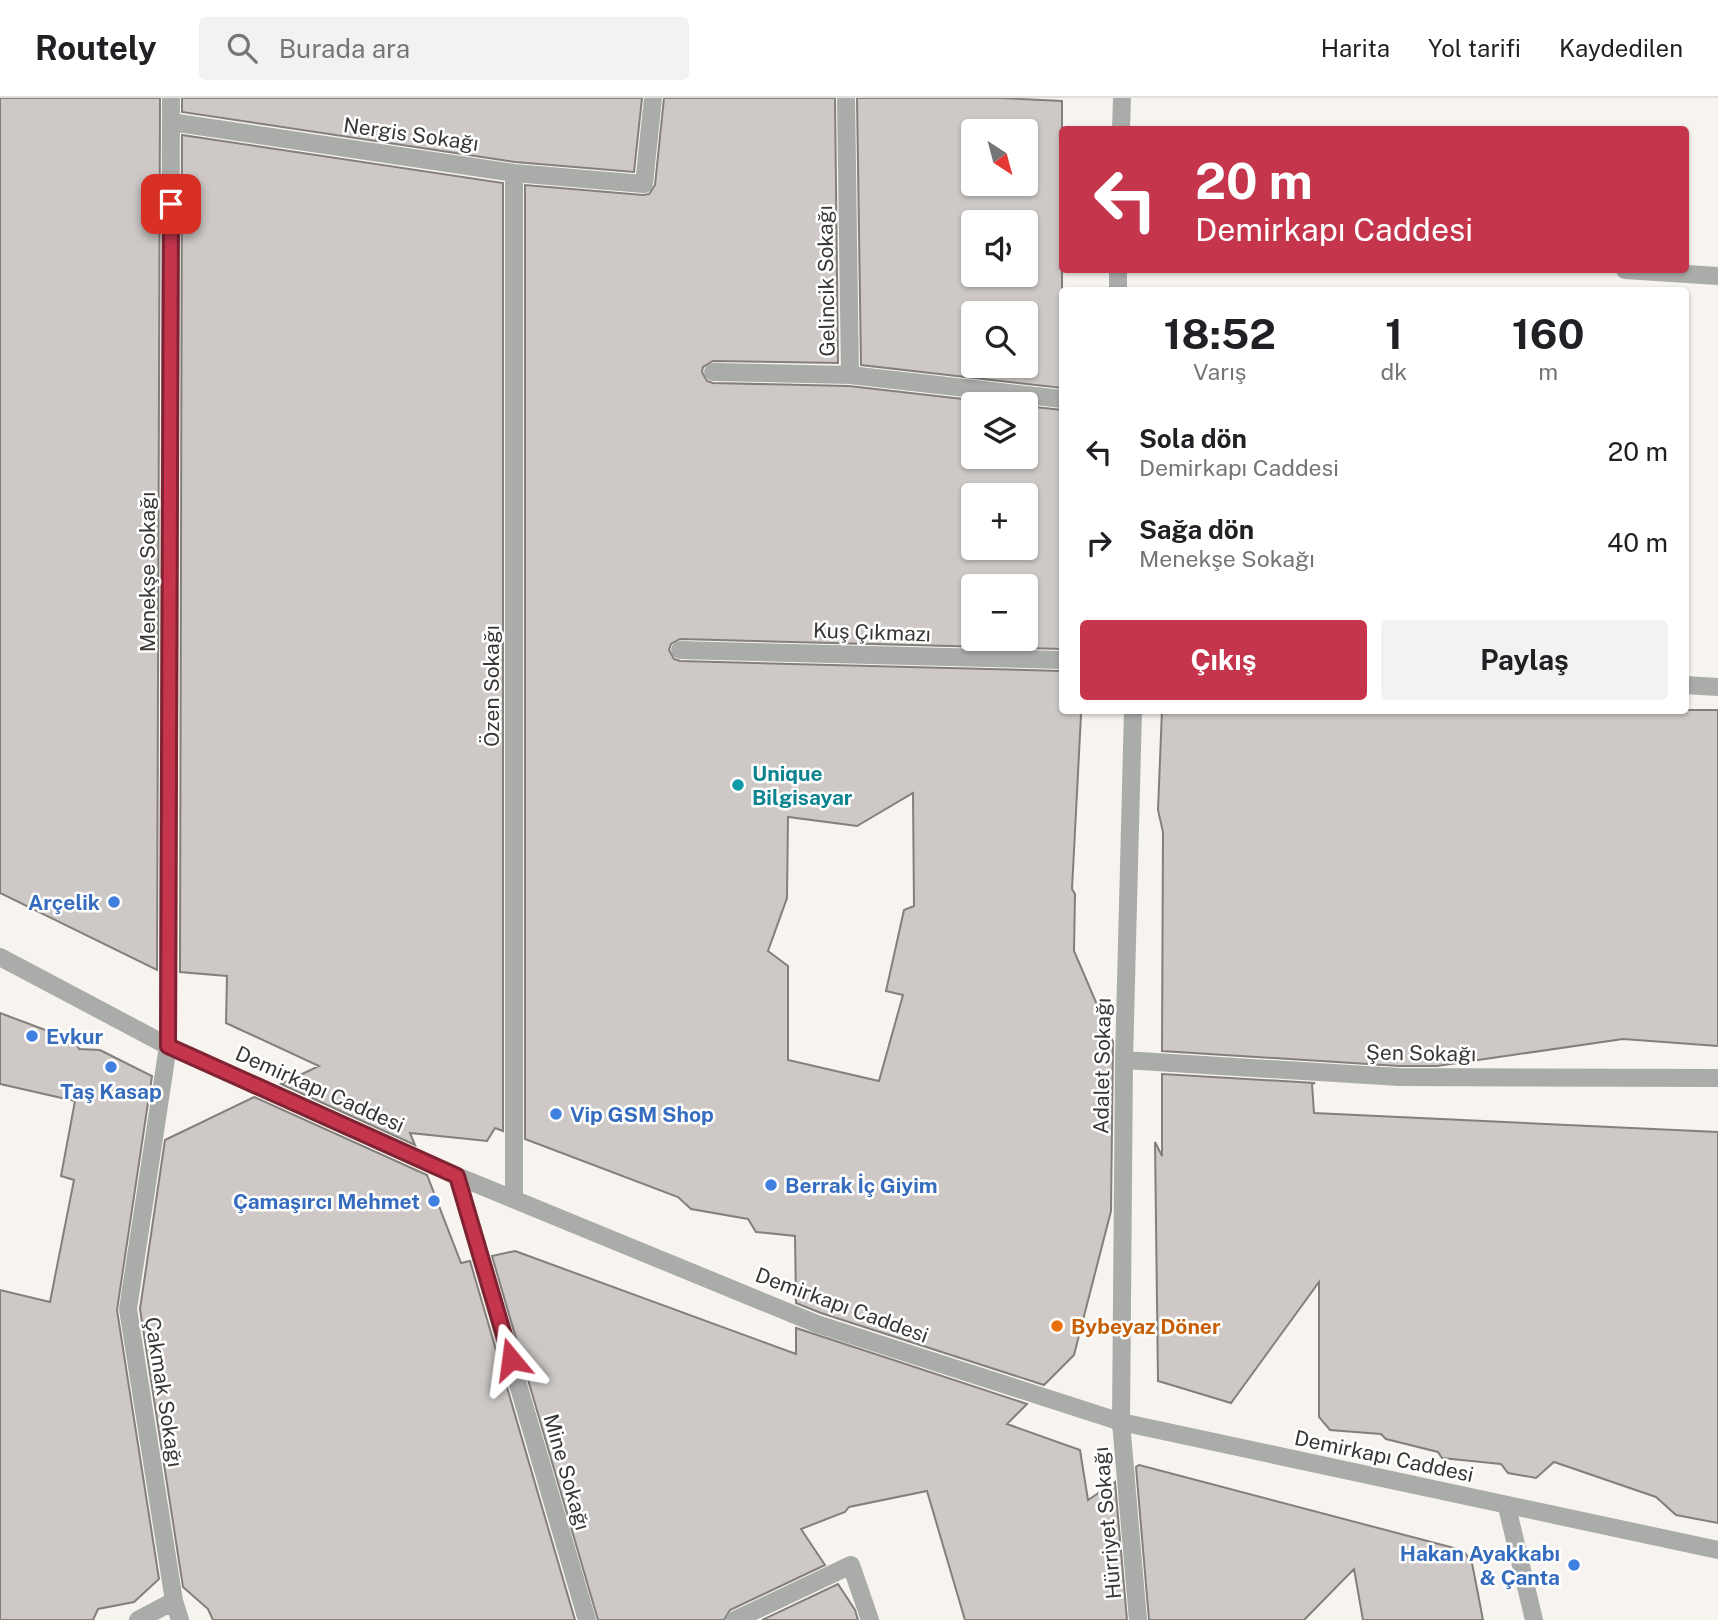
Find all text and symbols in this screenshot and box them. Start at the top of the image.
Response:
search box [199,17,689,80]
text: Routely [35,29,157,67]
icon: search [223,29,261,67]
text: Burada ara [279,33,410,64]
text: Harita [1321,34,1390,62]
text: Yol tarifi [1428,34,1521,62]
text: Kaydedilen [1559,34,1683,62]
street label: Nergis Sokağı [342,112,480,156]
north arrow [961,119,1038,196]
map controls [961,119,1038,651]
text: 20 m [1195,152,1313,210]
icon: left [1080,154,1171,245]
pin [141,174,201,234]
icon: arrive [152,185,190,223]
street label: Gelincik Sokağı [812,205,840,357]
button: sound [961,210,1038,287]
text: Demirkapı Caddesi [1195,211,1473,248]
button: search [961,301,1038,378]
text: 18:52 [1164,309,1276,358]
text: 1 [1385,309,1403,358]
text: 160 [1512,309,1584,358]
text: Varış [1193,358,1246,385]
text: dk [1381,358,1407,385]
text: m [1538,358,1558,385]
button: layers [961,392,1038,469]
text: Sola dön [1139,423,1247,454]
icon: left [1080,433,1118,471]
text: 20 m [1608,436,1668,467]
text: Demirkapı Caddesi [1139,454,1339,481]
button: + [961,483,1038,560]
street label: Menekşe Sokağı [135,492,160,652]
text: Sağa dön [1139,514,1254,545]
icon: right [1080,524,1118,562]
text: 40 m [1607,527,1668,558]
text: Menekşe Sokağı [1139,545,1315,572]
button: − [961,574,1038,651]
street label: Kuş Çıkmazı [813,617,931,647]
button: Çıkış [1080,620,1367,700]
button: Paylaş [1381,620,1668,700]
street label: Özen Sokağı [479,625,504,747]
place label: Unique Bilgisayar [752,761,853,810]
marker: Unique Bilgisayar [730,777,746,793]
place label: Arçelik [28,890,100,915]
marker: Arçelik [106,894,122,910]
street label: Adalet Sokağı [1088,998,1116,1134]
place label: Evkur [46,1024,103,1049]
marker: Evkur [24,1028,40,1044]
street label: Demirkapı Caddesi [232,1040,408,1138]
street label: Şen Sokağı [1366,1040,1476,1066]
marker: Taş Kasap [103,1059,119,1075]
place label: Taş Kasap [60,1079,162,1104]
place label: Vip GSM Shop [570,1102,714,1127]
marker: Vip GSM Shop [548,1106,564,1122]
place label: Berrak İç Giyim [785,1173,938,1198]
marker: Berrak İç Giyim [763,1177,779,1193]
place label: Çamaşırcı Mehmet [233,1189,420,1214]
marker: Çamaşırcı Mehmet [426,1193,442,1209]
street label: Demirkapı Caddesi [752,1262,932,1348]
place label: Bybeyaz Döner [1071,1314,1221,1339]
street label: Çakmak Sokağı [140,1315,188,1469]
marker: Bybeyaz Döner [1049,1318,1065,1334]
position arrow [474,1322,548,1396]
street label: Mine Sokağı [538,1411,596,1533]
street label: Demirkapı Caddesi [1292,1425,1476,1487]
street label: Hürriyet Sokağı [1088,1446,1126,1600]
place label: Hakan Ayakkabı & Çanta [1400,1541,1560,1590]
marker: Hakan Ayakkabı & Çanta [1566,1557,1582,1573]

